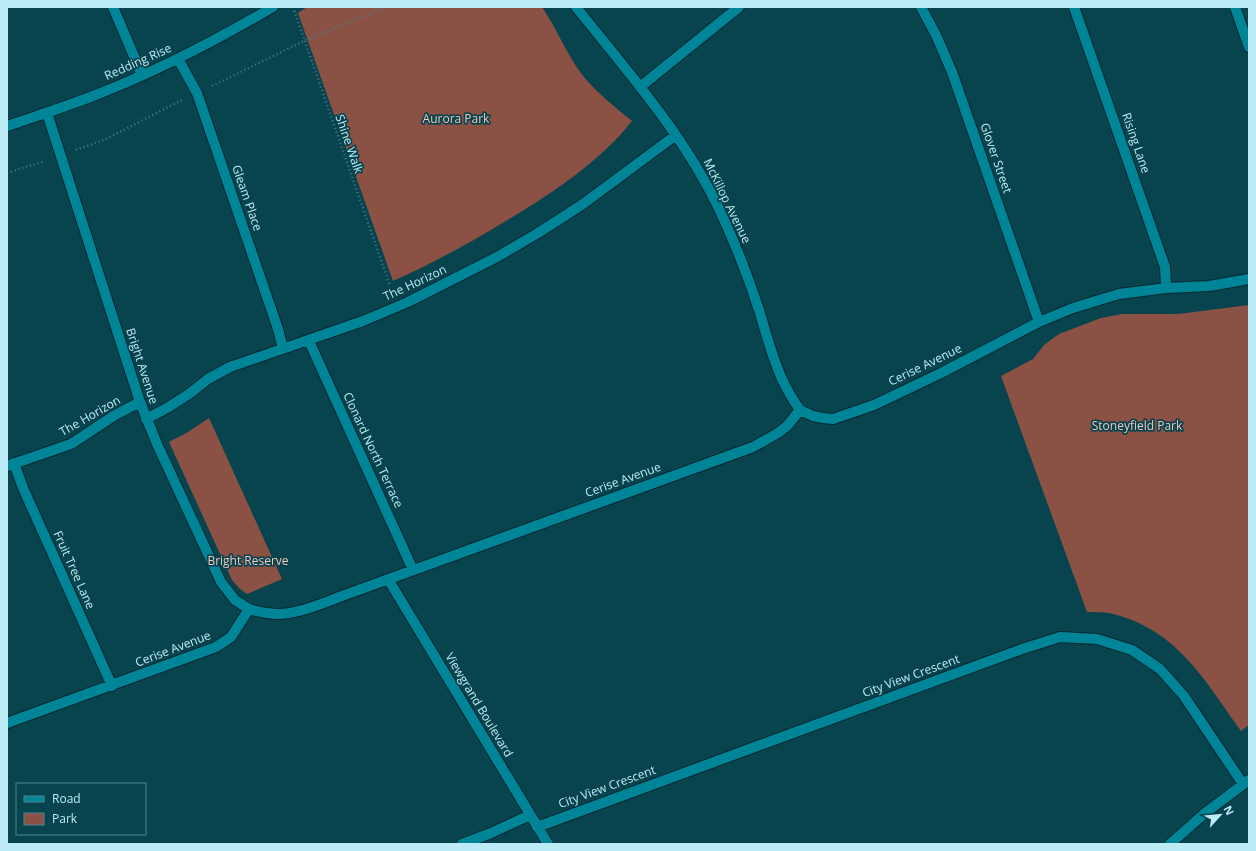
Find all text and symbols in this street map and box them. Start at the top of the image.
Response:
street label: Redding Rise [102,39,174,84]
park label: Aurora Park [423,110,490,127]
street label: Rising Lane [1118,110,1155,176]
street label: Shine Walk [331,112,368,176]
street label: Glover Street [977,120,1016,195]
street label: McKillop Avenue [700,156,755,246]
street label: Gleam Place [228,163,267,233]
street label: The Horizon [380,260,449,305]
street label: Bright Avenue [122,326,163,406]
street label: Cerise Avenue [885,339,965,390]
street label: Clonard North Terrace [339,389,408,510]
street label: The Horizon [56,391,123,440]
park label: Stoneyfield Park [1092,417,1183,434]
street label: Cerise Avenue [583,458,663,501]
street label: Fruit Tree Lane [50,528,99,612]
park label: Bright Reserve [207,552,289,569]
street label: Cerise Avenue [133,626,213,671]
street label: Viewgrand Boulevard [441,649,517,760]
street label: City View Crescent [860,650,962,701]
street label: City View Crescent [556,761,658,812]
legend [16,783,146,835]
text: Road [52,790,81,807]
north arrow [1200,795,1240,835]
text: N [1221,803,1238,818]
text: Park [52,810,78,827]

